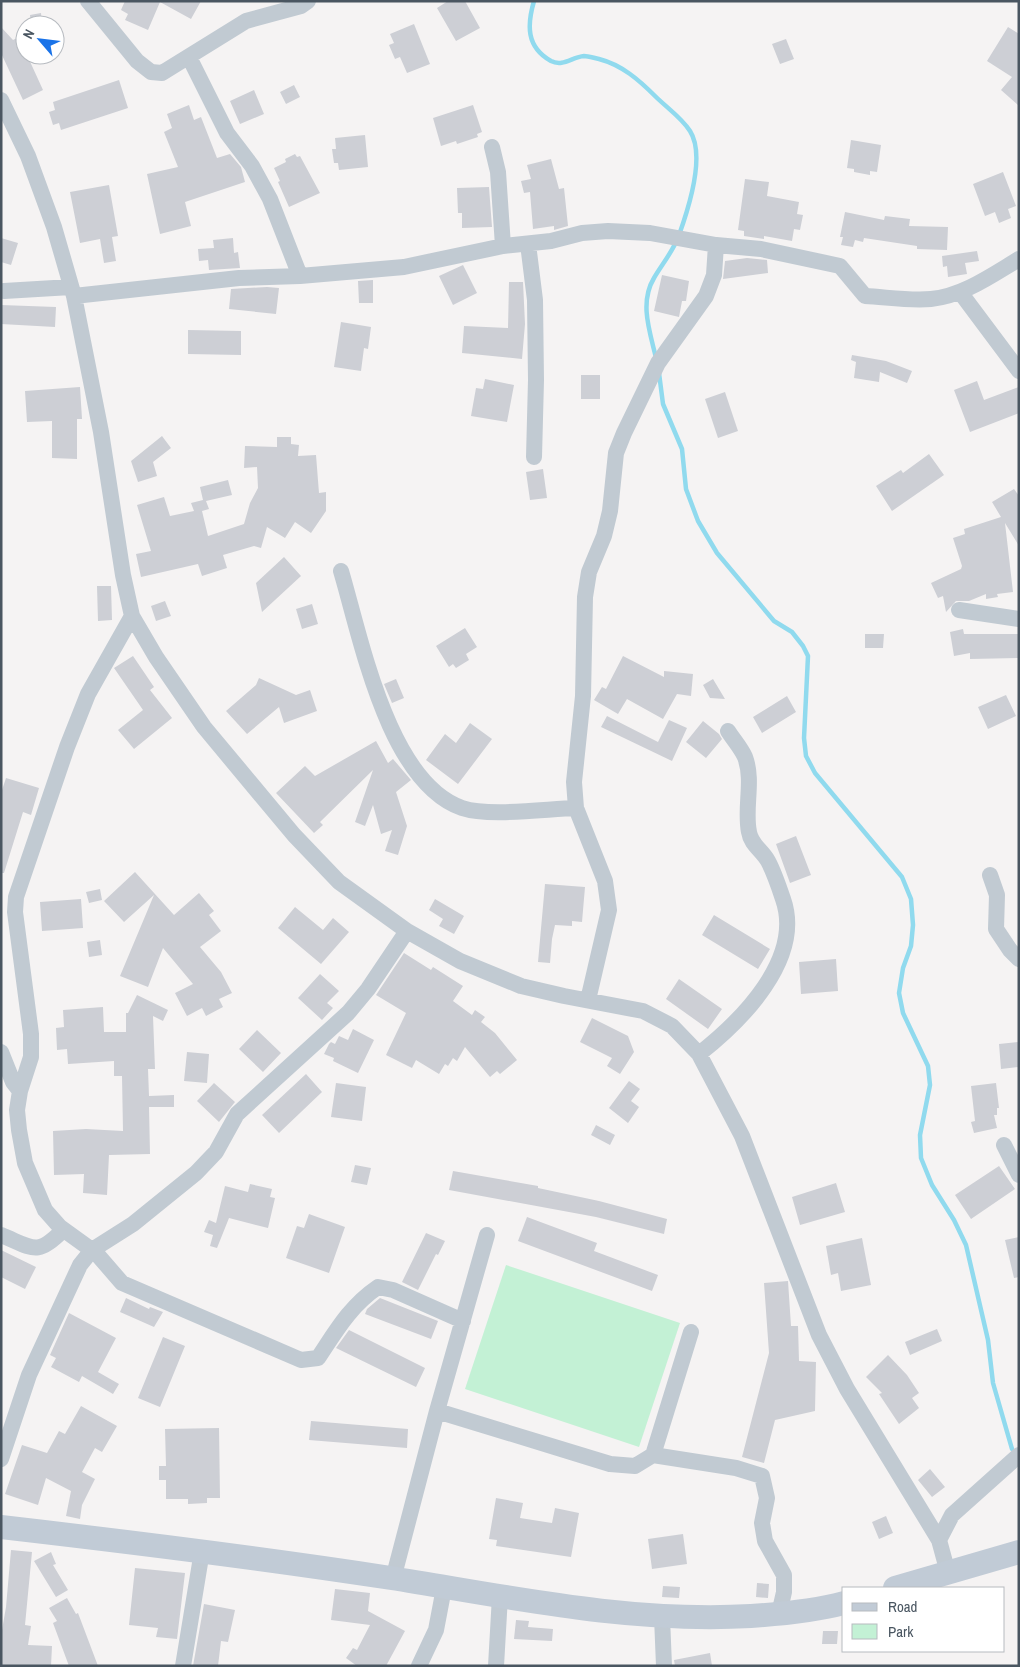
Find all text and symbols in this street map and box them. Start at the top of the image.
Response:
north arrow [15,15,65,65]
text: N [19,26,38,42]
legend [842,1587,1005,1652]
text: Road [888,1596,917,1617]
text: Park [888,1621,914,1642]

